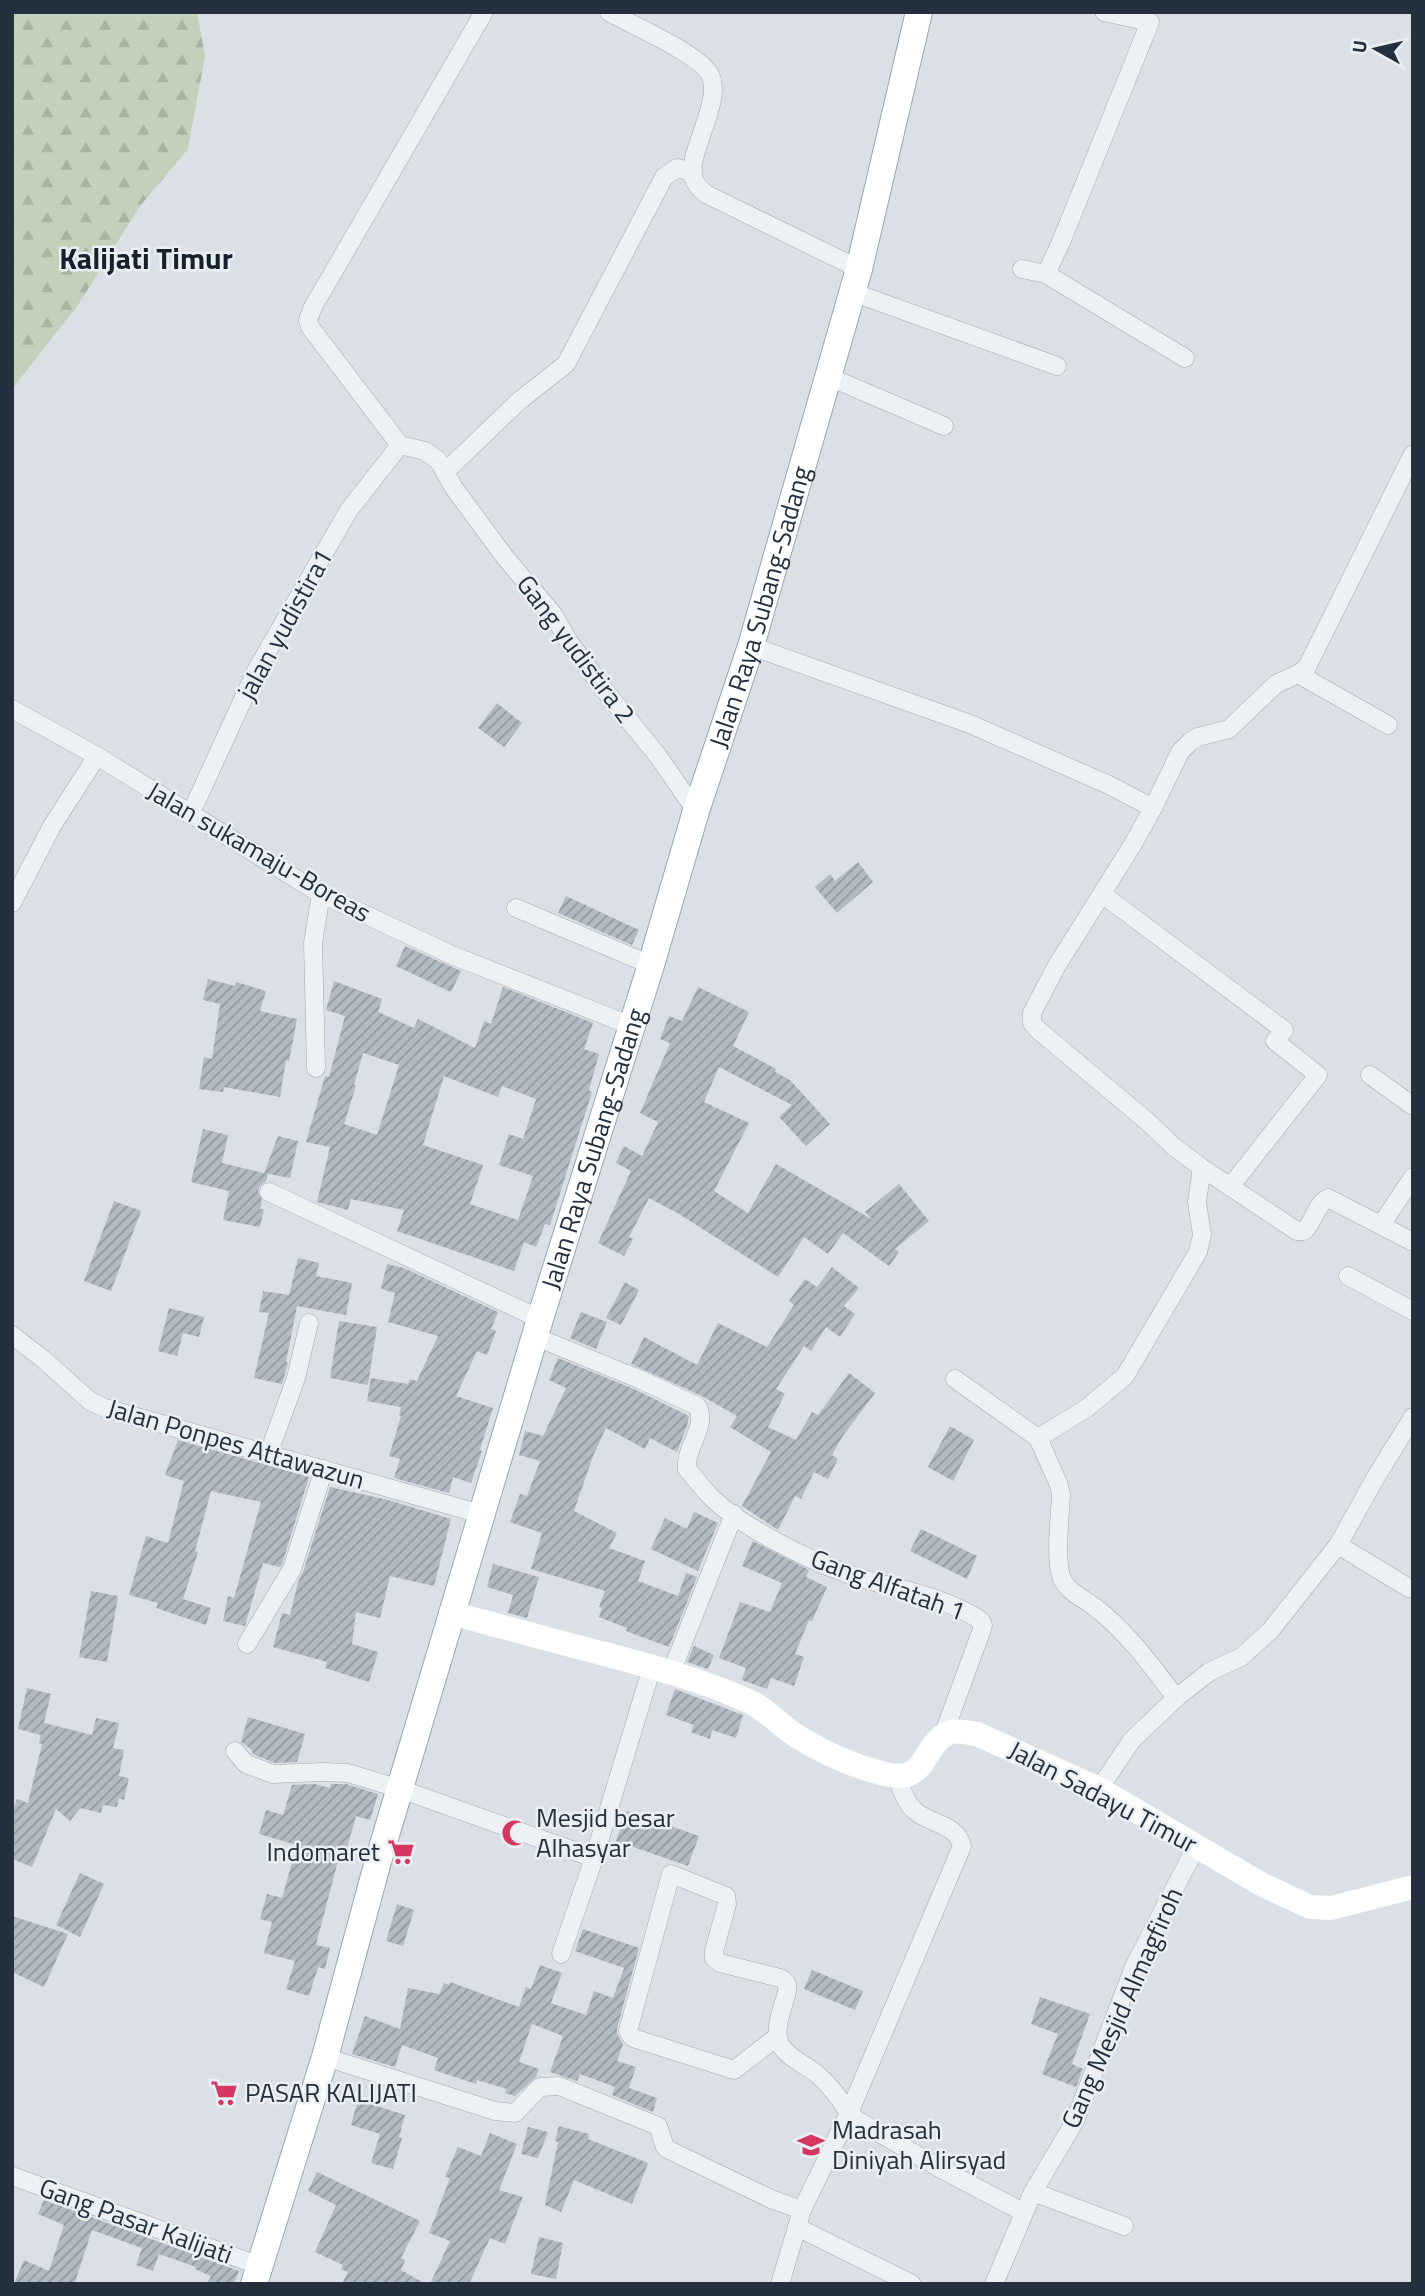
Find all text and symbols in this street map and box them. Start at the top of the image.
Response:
north arrow [1341,14,1411,84]
text: U [1343,38,1374,55]
district label: Kalijati Timur [59,235,233,281]
street label: Jalan Raya Subang-Sadang [698,461,821,753]
street label: jalan yudistira1 [226,541,342,708]
street label: Gang yudistira 2 [508,566,645,731]
street label: Jalan sukamaju-Boreas [140,771,379,932]
street label: Jalan Raya Subang-Sadang [530,1003,655,1294]
street label: Jalan Ponpes Attawazun [103,1388,369,1499]
street label: Gang Alfatah 1 [806,1539,971,1630]
street label: Jalan Sadayu Timur [1002,1730,1205,1863]
place label: Mesjid besar Alhasyar [536,1798,675,1867]
mosque icon: Mesjid besar Alhasyar [500,1818,530,1848]
place label: Indomaret [266,1832,380,1871]
supermarket icon: Indomaret [386,1837,416,1867]
street label: Gang Mesjid Almagfiroh [1051,1881,1192,2135]
place label: PASAR KALIJATI [245,2073,417,2112]
supermarket icon: PASAR KALIJATI [209,2078,239,2108]
place label: Madrasah Diniyah Alirsyad [832,2110,1006,2179]
school or university icon: Madrasah Diniyah Alirsyad [796,2130,826,2160]
street label: Gang Pasar Kalijati [34,2167,238,2274]

